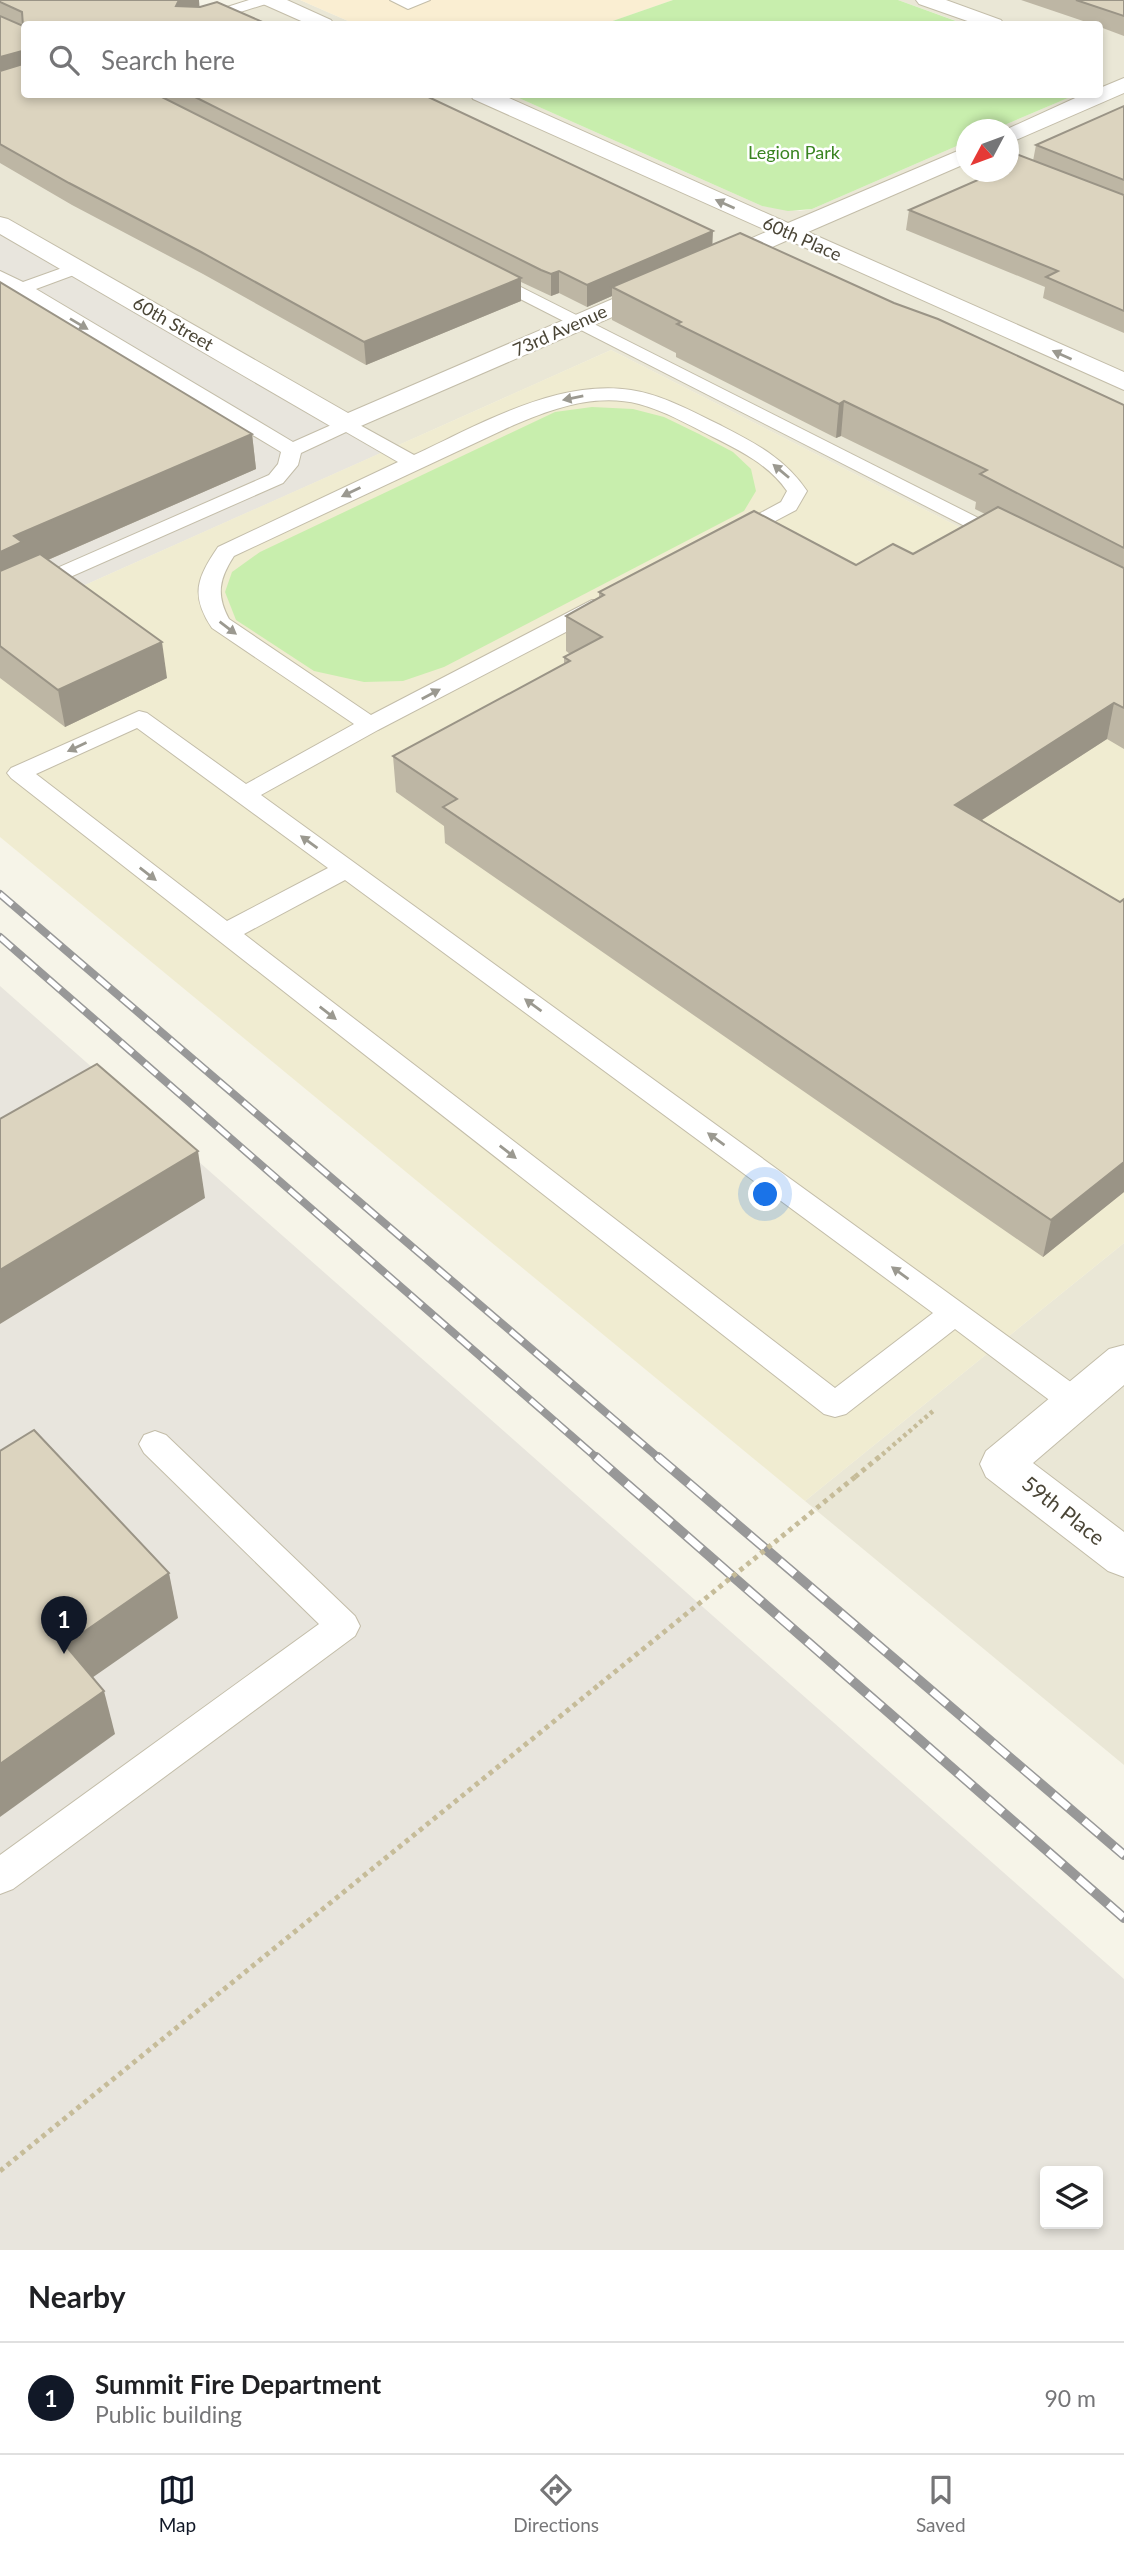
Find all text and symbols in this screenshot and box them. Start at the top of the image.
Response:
search box [21,21,1103,98]
icon: search [45,41,83,79]
text: Search here [101,44,235,76]
north arrow [956,119,1019,182]
park label: Legion Park [748,141,841,163]
one-way arrow [715,198,735,210]
street label: 60th Place [760,211,845,265]
street label: 60th Street [129,291,218,355]
street label: 73rd Avenue [509,300,610,361]
one-way arrow [70,317,89,330]
one-way arrow [1052,349,1072,361]
one-way arrow [562,393,584,404]
one-way arrow [772,463,790,479]
one-way arrow [341,486,361,498]
one-way arrow [219,621,237,636]
one-way arrow [421,688,441,699]
one-way arrow [67,741,87,752]
one-way arrow [300,835,318,849]
one-way arrow [139,866,157,881]
one-way arrow [523,998,542,1012]
one-way arrow [319,1005,337,1019]
one-way arrow [707,1132,725,1146]
one-way arrow [499,1145,517,1159]
your location [748,1177,782,1211]
one-way arrow [891,1266,909,1280]
street label: 59th Place [1018,1470,1110,1550]
pin: 1 [41,1596,87,1654]
map controls [1040,2166,1103,2229]
button: layers [1040,2166,1103,2229]
text: Nearby [28,2278,126,2314]
text: Summit Fire Department [95,2368,381,2400]
text: 1 [44,2384,58,2412]
text: 90 m [1045,2384,1096,2412]
text: Public building [95,2400,242,2428]
tab: Map [158,2471,196,2536]
tab: Directions [513,2471,599,2536]
tab: Saved [916,2471,966,2536]

